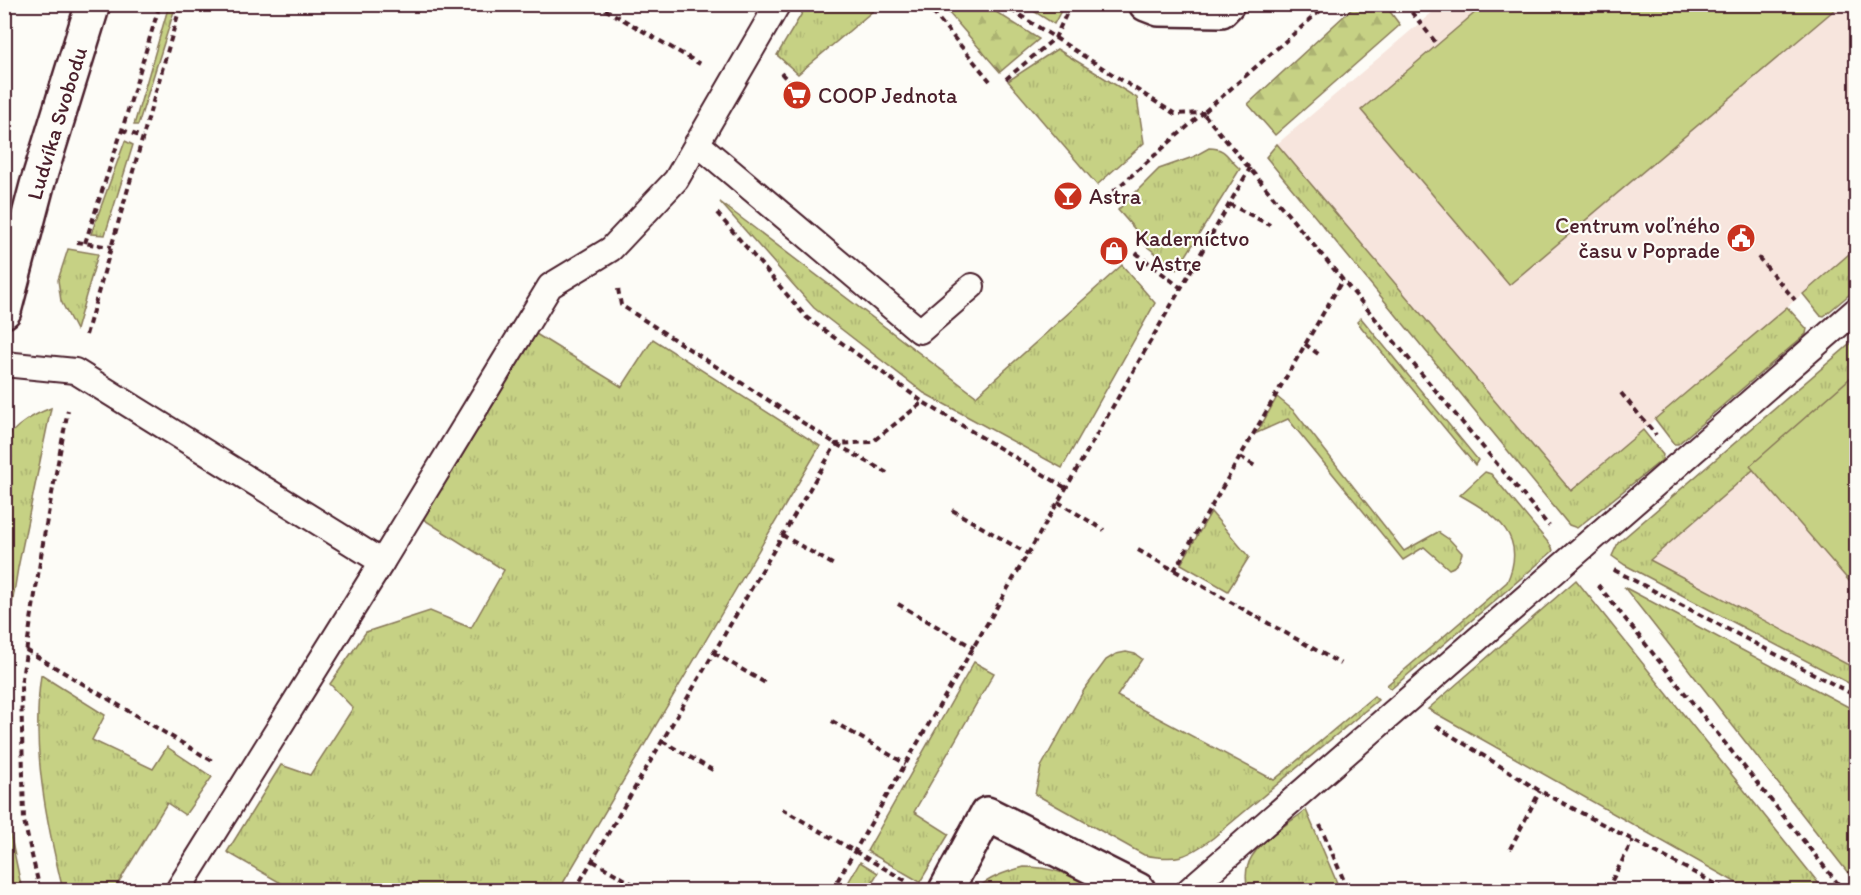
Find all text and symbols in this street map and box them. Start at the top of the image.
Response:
street label: Ludvíka Svobodu [21,44,93,203]
supermarket icon: COOP Jednota [781,79,813,111]
place label: COOP Jednota [818,82,958,109]
bar icon: Astra [1052,180,1084,212]
place label: Astra [1089,183,1142,210]
place label: Centrum voľného času v Poprade [1555,212,1720,264]
public building icon: Centrum voľného času v Poprade [1725,222,1757,254]
place label: Kaderníctvo v Astre [1135,225,1250,277]
shop icon: Kaderníctvo v Astre [1098,235,1130,267]

